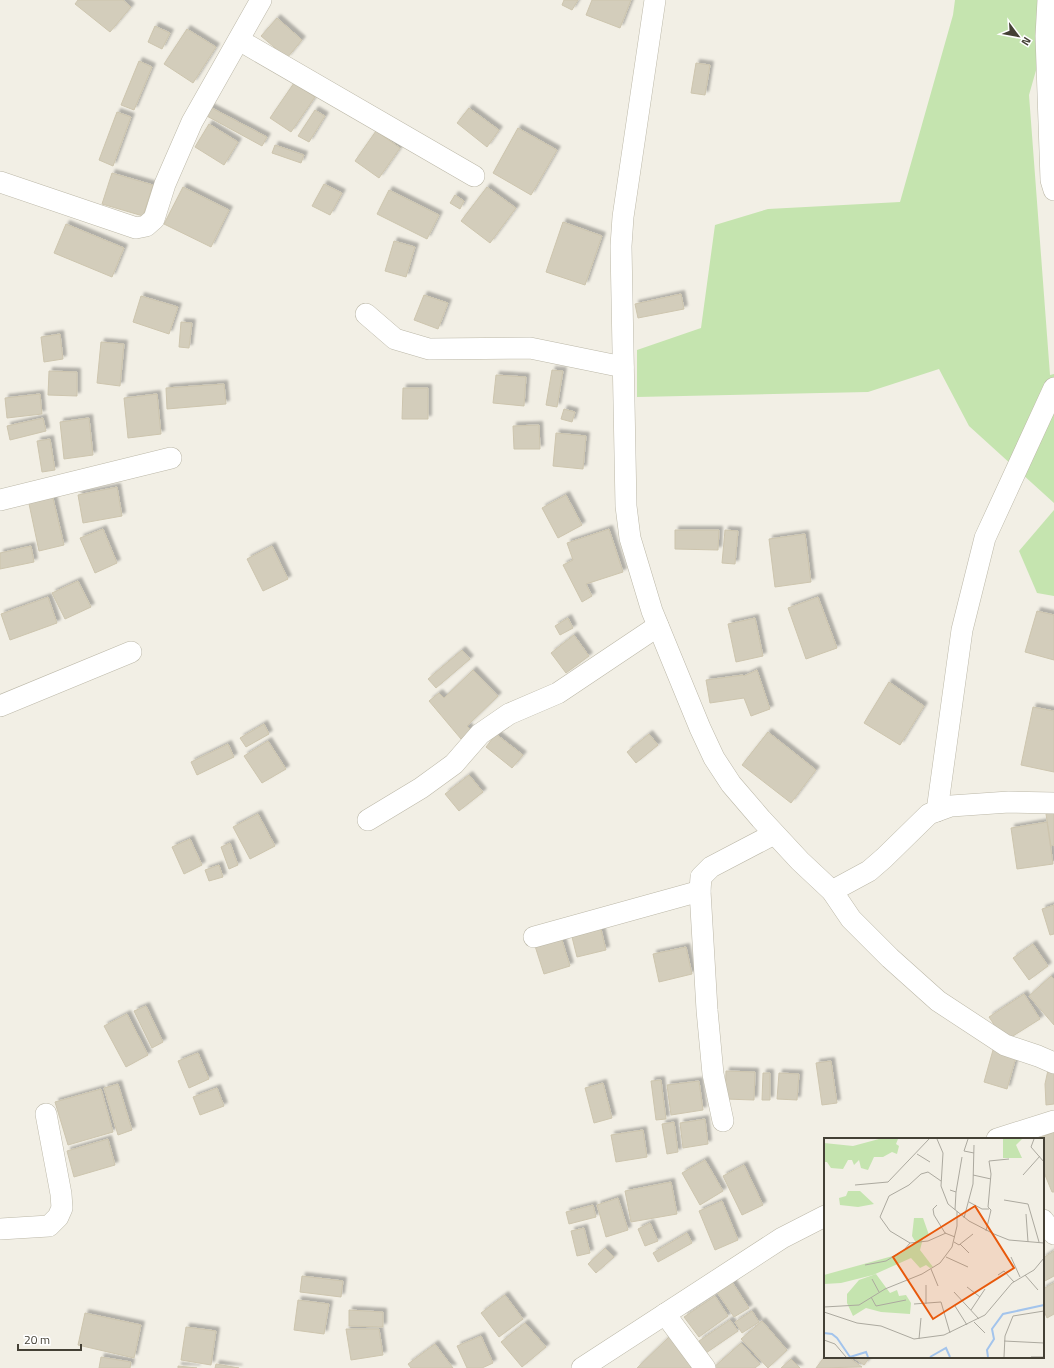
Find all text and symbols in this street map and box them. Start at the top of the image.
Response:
north arrow [998,16,1038,56]
text: N [1018,34,1035,49]
inset map [824,1138,1044,1358]
scale bar [18,1326,81,1352]
text: 20 m [24,1330,50,1349]

